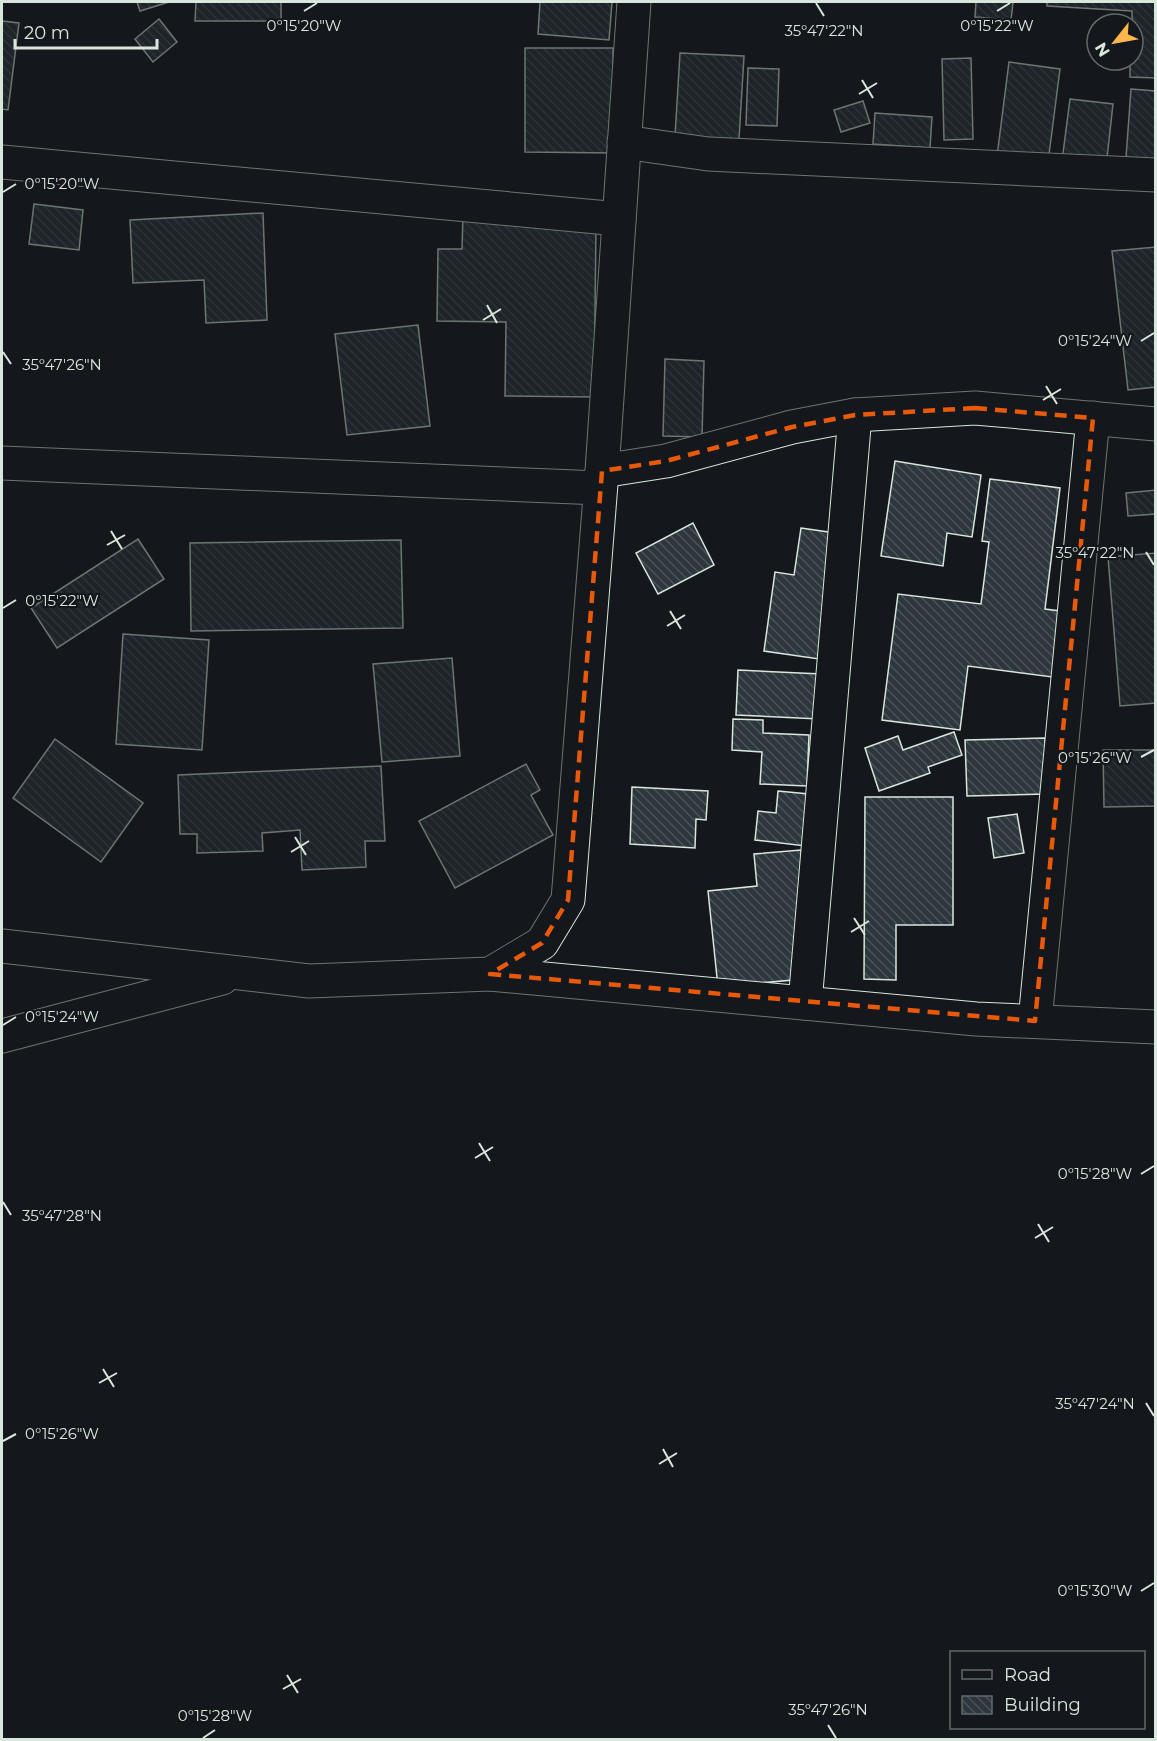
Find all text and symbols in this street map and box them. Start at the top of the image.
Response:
scale bar [15,12,158,50]
north arrow [1085,12,1145,72]
text: 0°15'20"W [267,16,342,35]
text: 0°15'22"W [960,16,1034,35]
text: 35°47'22"N [785,21,863,40]
text: 20 m [24,22,70,44]
text: N [1091,39,1114,60]
text: 0°15'20"W [25,174,100,193]
text: 0°15'24"W [1058,331,1132,350]
text: 35°47'26"N [22,355,102,374]
text: 35°47'22"N [1056,543,1134,562]
text: 0°15'22"W [25,591,99,610]
text: 0°15'26"W [1058,748,1132,767]
text: 0°15'24"W [25,1007,99,1026]
text: 0°15'28"W [1058,1164,1133,1183]
text: 35°47'28"N [22,1206,102,1225]
text: 35°47'24"N [1055,1394,1135,1413]
text: 0°15'26"W [25,1424,99,1443]
text: 0°15'30"W [1058,1581,1133,1600]
legend [950,1651,1145,1729]
text: Road [1004,1664,1051,1686]
text: Building [1004,1694,1081,1716]
text: 35°47'26"N [788,1700,868,1719]
text: 0°15'28"W [178,1706,253,1725]

